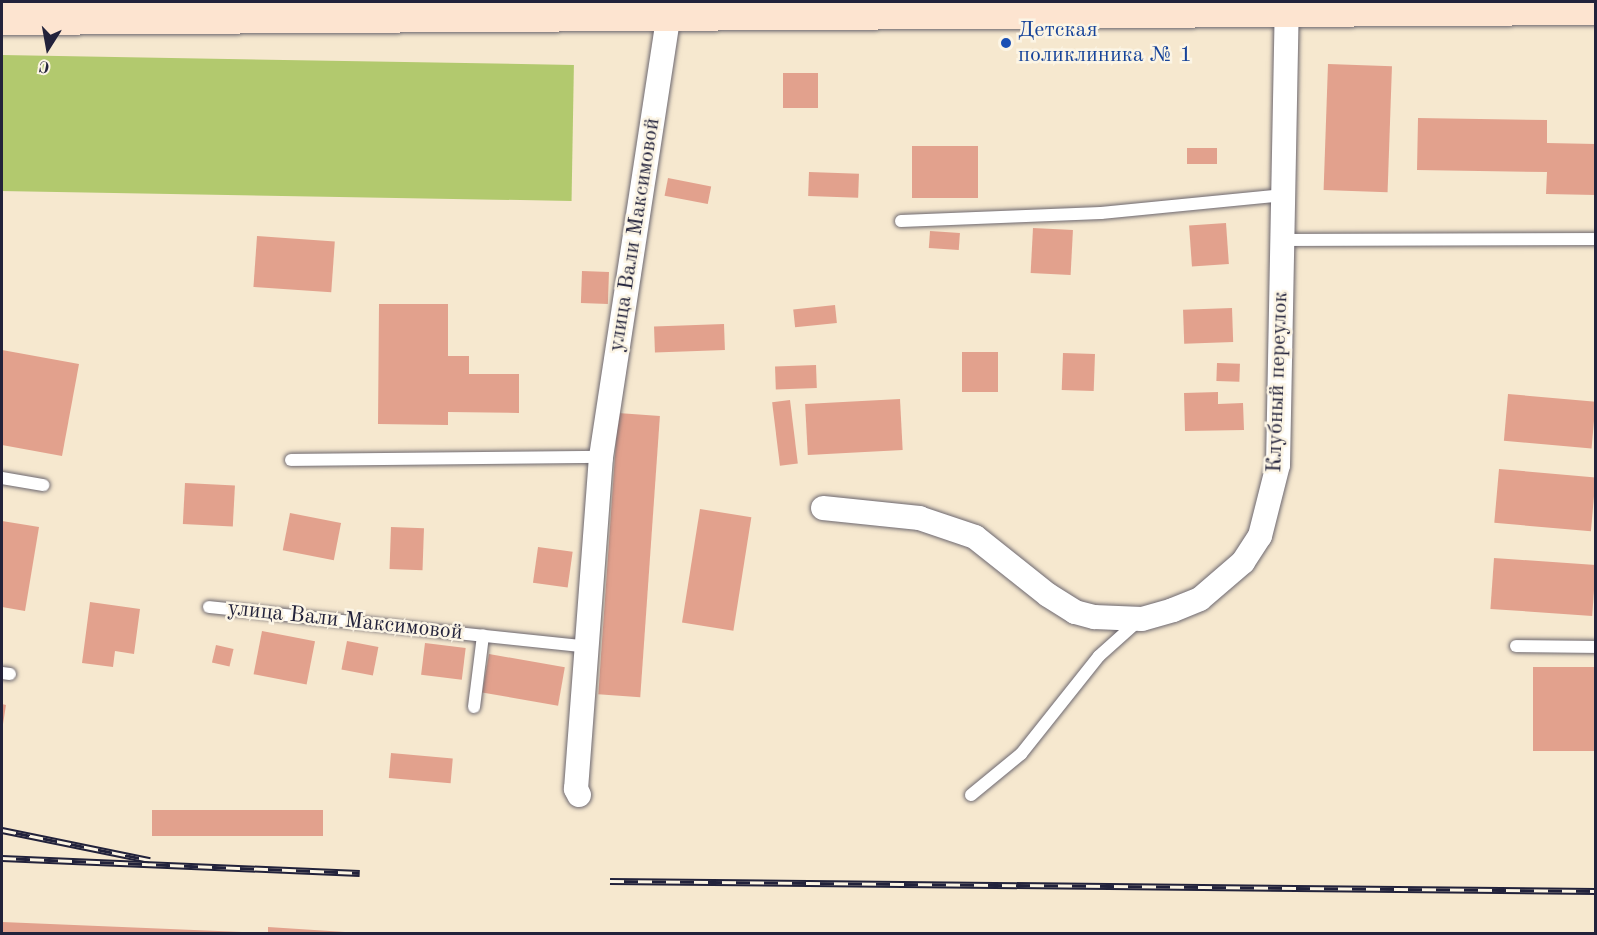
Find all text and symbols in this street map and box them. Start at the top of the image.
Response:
place label: Детская поликлиника № 1 [1018,17,1192,68]
north arrow [18,18,78,78]
marker: Детская поликлиника № 1 [999,36,1013,50]
text: С [38,57,51,75]
street label: улица Вали Максимовой [603,116,667,354]
street label: Клубный переулок [1262,291,1294,473]
street label: улица Вали Максимовой [226,596,464,646]

